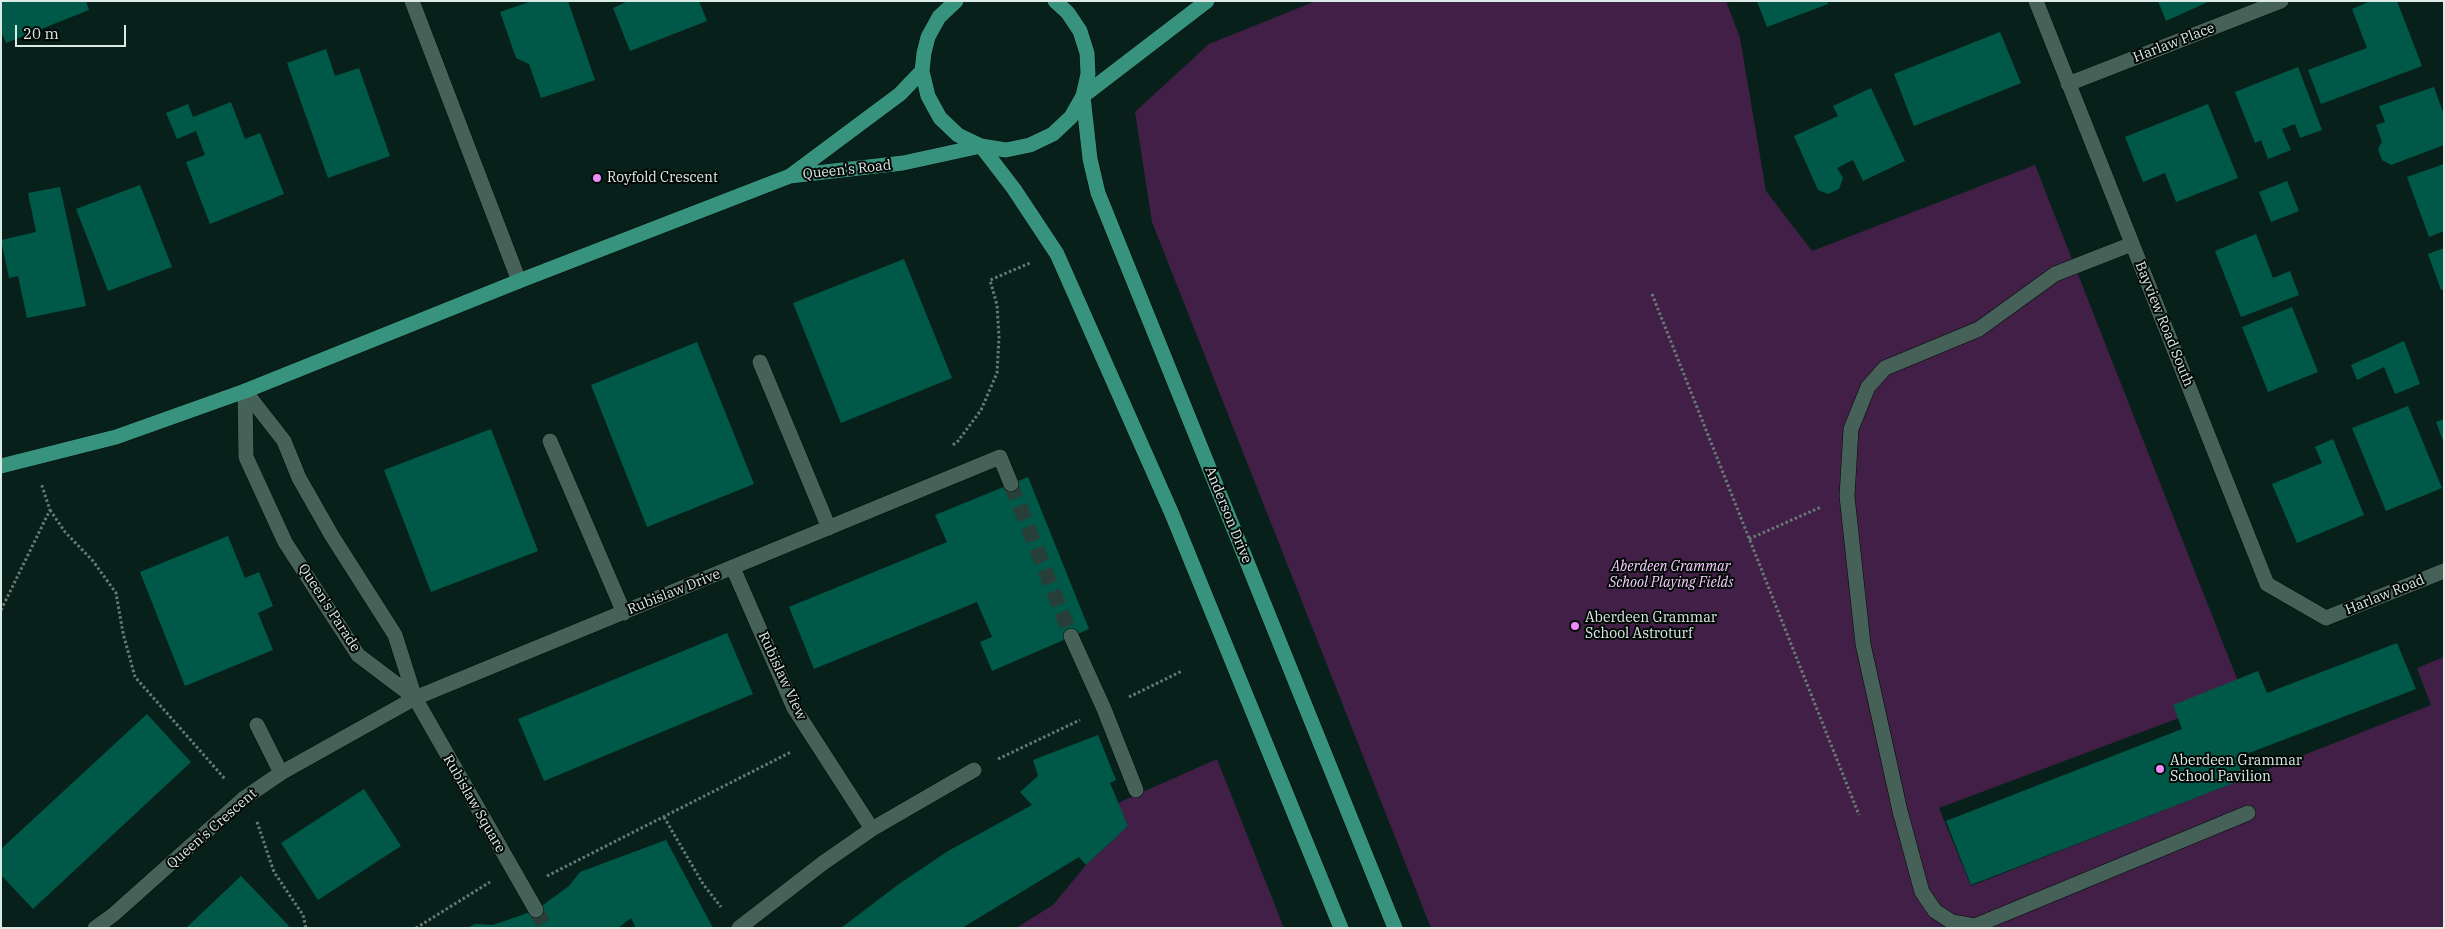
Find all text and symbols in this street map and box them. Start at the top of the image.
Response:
scale bar [18,15,129,47]
street label: Harlaw Place [2131,20,2217,66]
text: 20 m [23,24,59,43]
street label: Queen's Road [802,157,892,183]
place label: Royfold Crescent [607,170,718,186]
marker: Royfold Crescent [591,172,603,184]
street label: Bayview Road South [2131,259,2197,389]
street label: Anderson Drive [1201,464,1255,566]
park label: Aberdeen Grammar School Playing Fields [1609,559,1733,592]
street label: Queen's Parade [294,561,364,655]
street label: Rubislaw Drive [625,566,723,618]
street label: Harlaw Road [2343,571,2427,619]
place label: Aberdeen Grammar School Astroturf [1585,610,1717,642]
marker: Aberdeen Grammar School Astroturf [1569,620,1581,632]
street label: Rubislaw View [754,629,810,723]
street label: Rubislaw Square [439,752,509,856]
place label: Aberdeen Grammar School Pavilion [2170,753,2302,786]
marker: Aberdeen Grammar School Pavilion [2154,763,2166,775]
street label: Queen's Crescent [164,785,260,873]

